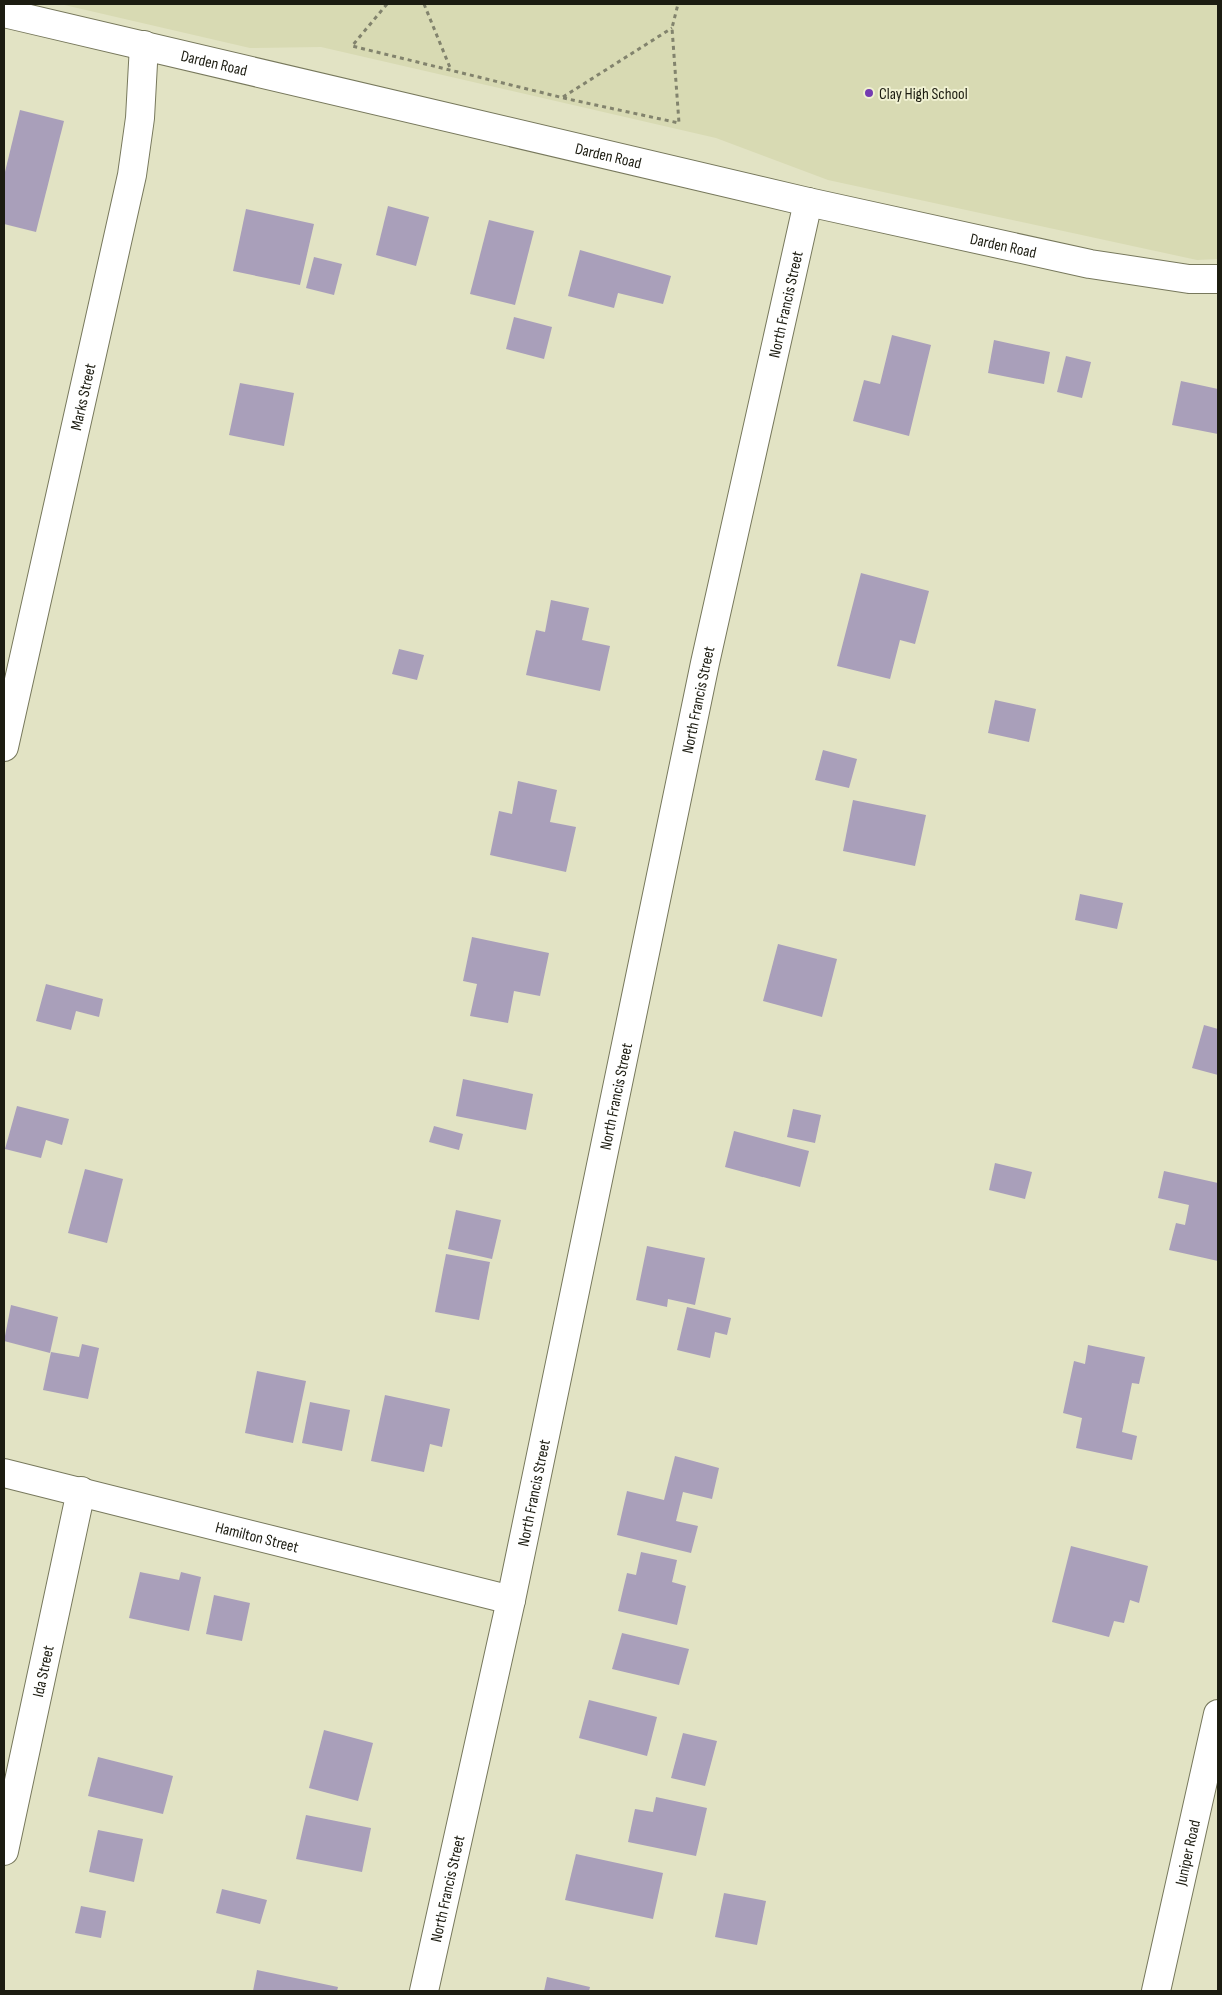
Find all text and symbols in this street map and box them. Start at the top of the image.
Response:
street label: Darden Road [179,47,249,81]
place label: Clay High School [879,85,968,104]
marker: Clay High School [863,87,875,99]
street label: Darden Road [573,140,643,174]
street label: Darden Road [968,230,1038,263]
street label: North Francis Street [765,249,808,360]
street label: Marks Street [67,361,101,432]
street label: North Francis Street [679,645,719,755]
street label: North Francis Street [596,1041,637,1152]
street label: North Francis Street [514,1438,555,1548]
street label: Hamilton Street [213,1518,301,1557]
street label: Ida Street [29,1644,59,1699]
street label: Juniper Road [1172,1818,1205,1888]
street label: North Francis Street [427,1834,469,1944]

